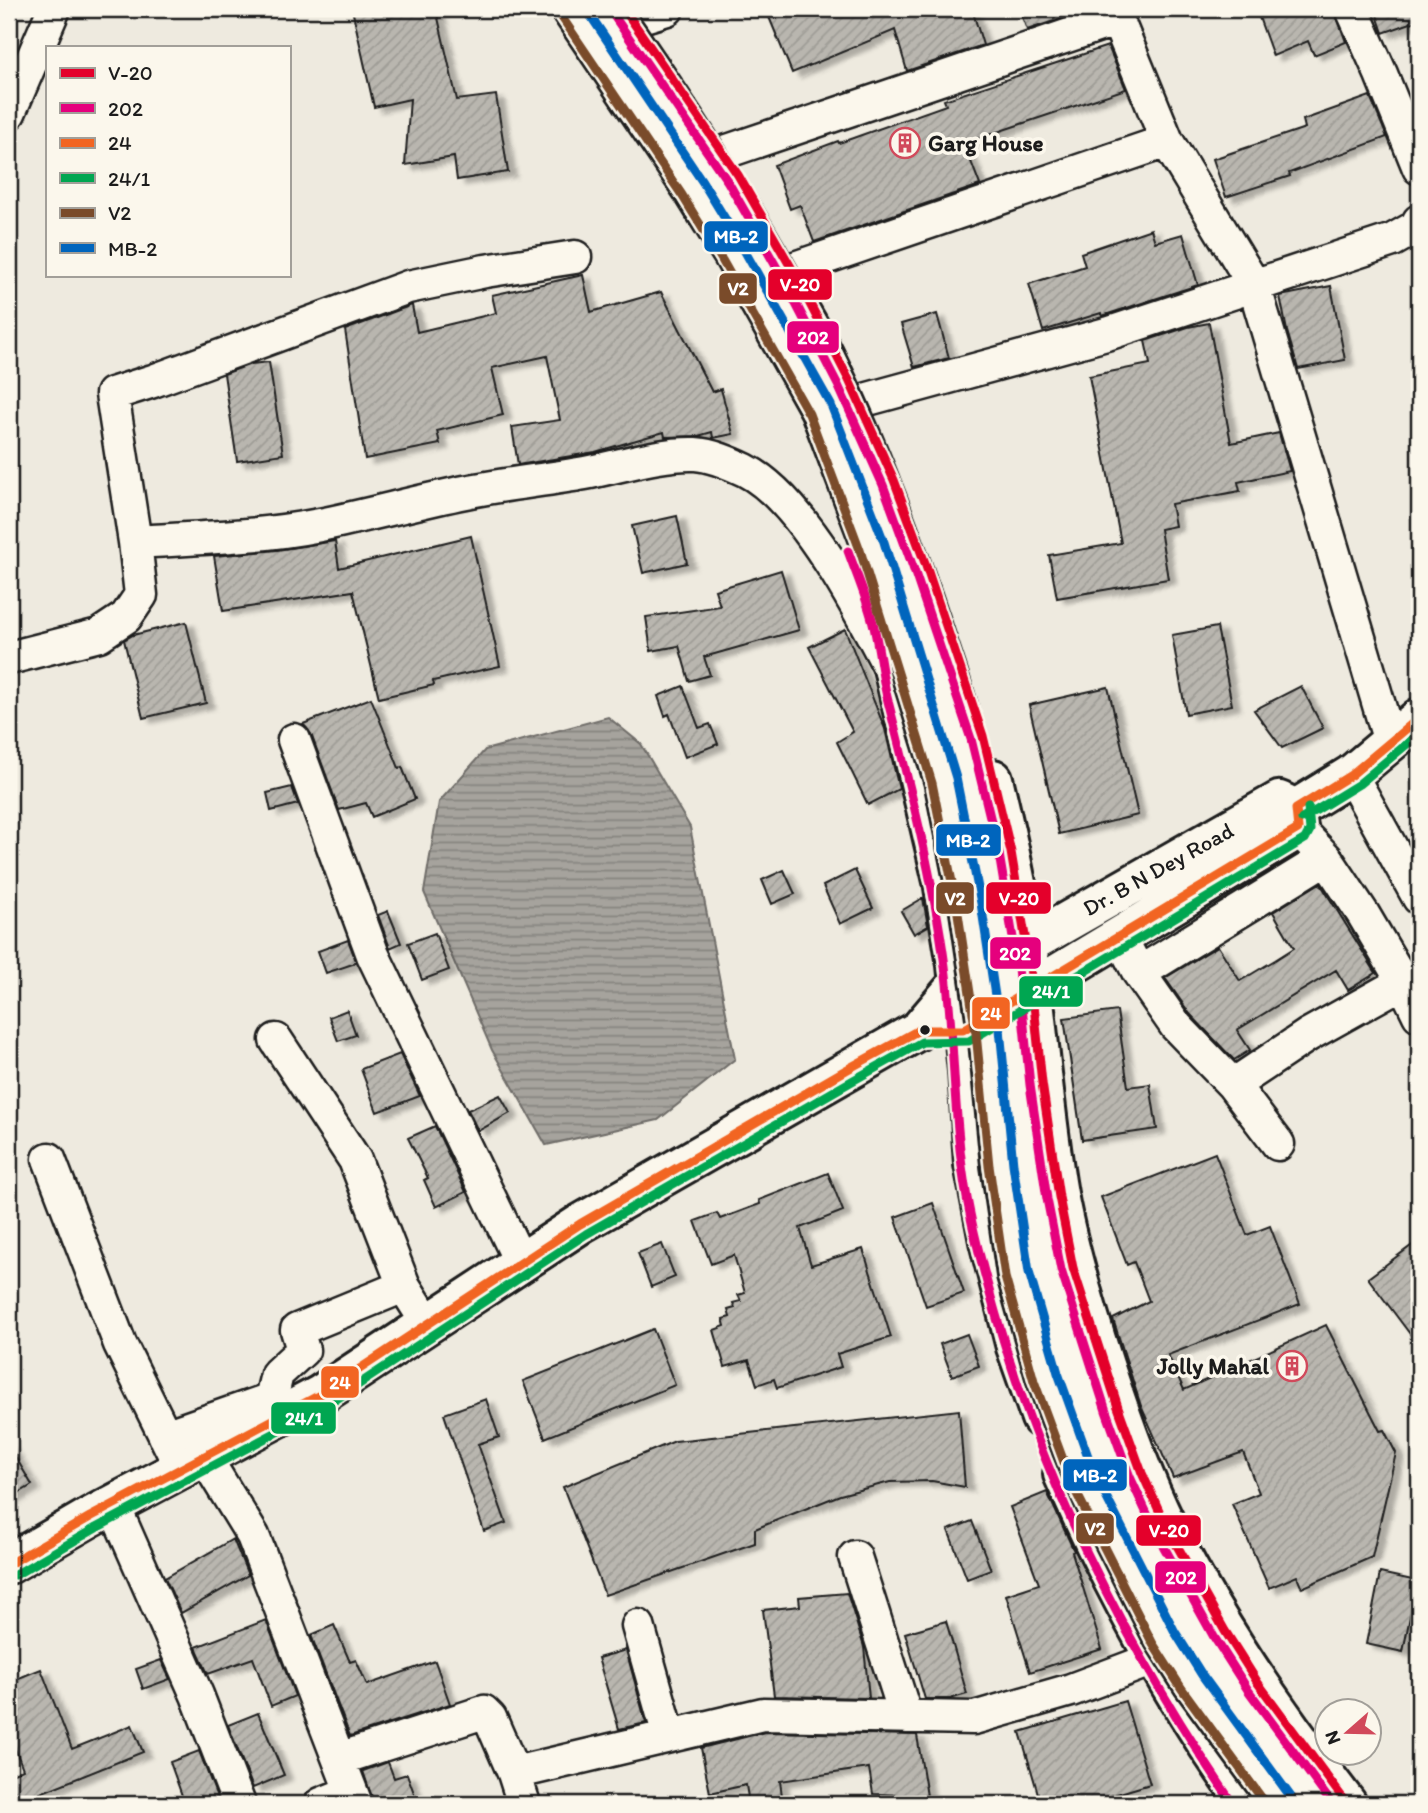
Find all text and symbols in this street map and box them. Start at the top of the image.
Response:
legend [46,46,290,276]
text: V-20 [108,60,153,85]
text: 202 [108,96,143,121]
building icon: Garg House [888,126,922,160]
place label: Garg House [928,129,1044,157]
text: 24 [108,130,132,155]
text: 24/1 [108,166,151,191]
text: V2 [108,200,131,225]
line badge: MB-2 [703,220,769,253]
text: MB-2 [714,225,758,248]
text: MB-2 [108,236,157,261]
line badge: V-20 [767,268,833,301]
line badge: V2 [718,272,758,305]
text: V-20 [780,273,821,296]
text: V2 [727,277,749,300]
line badge: 202 [786,320,840,354]
text: 202 [797,326,829,349]
street label: Dr. B N Dey Road [1078,816,1238,922]
line badge: MB-2 [935,823,1002,857]
text: MB-2 [946,829,990,852]
line badge: V2 [935,881,975,915]
line badge: V-20 [985,881,1052,915]
text: V2 [944,887,966,910]
text: V-20 [999,887,1040,910]
line badge: 202 [989,936,1042,970]
text: 202 [999,942,1031,965]
line badge: 24/1 [1018,975,1084,1008]
text: 24/1 [1032,980,1070,1003]
line badge: 24 [971,996,1011,1030]
text: 24 [980,1002,1002,1025]
unlabelled marker [918,1023,932,1037]
building icon: Jolly Mahal [1275,1349,1309,1383]
place label: Jolly Mahal [1156,1352,1269,1380]
line badge: 24 [320,1365,360,1399]
text: 24 [329,1371,351,1394]
line badge: 24/1 [270,1401,337,1435]
text: 24/1 [285,1407,323,1430]
line badge: MB-2 [1062,1458,1128,1492]
text: MB-2 [1073,1464,1117,1487]
line badge: V2 [1075,1512,1115,1545]
line badge: V-20 [1135,1514,1202,1547]
text: V2 [1084,1517,1106,1540]
text: V-20 [1149,1519,1190,1542]
line badge: 202 [1154,1560,1207,1594]
text: 202 [1165,1566,1197,1589]
north arrow [1312,1698,1382,1768]
text: N [1319,1728,1345,1748]

